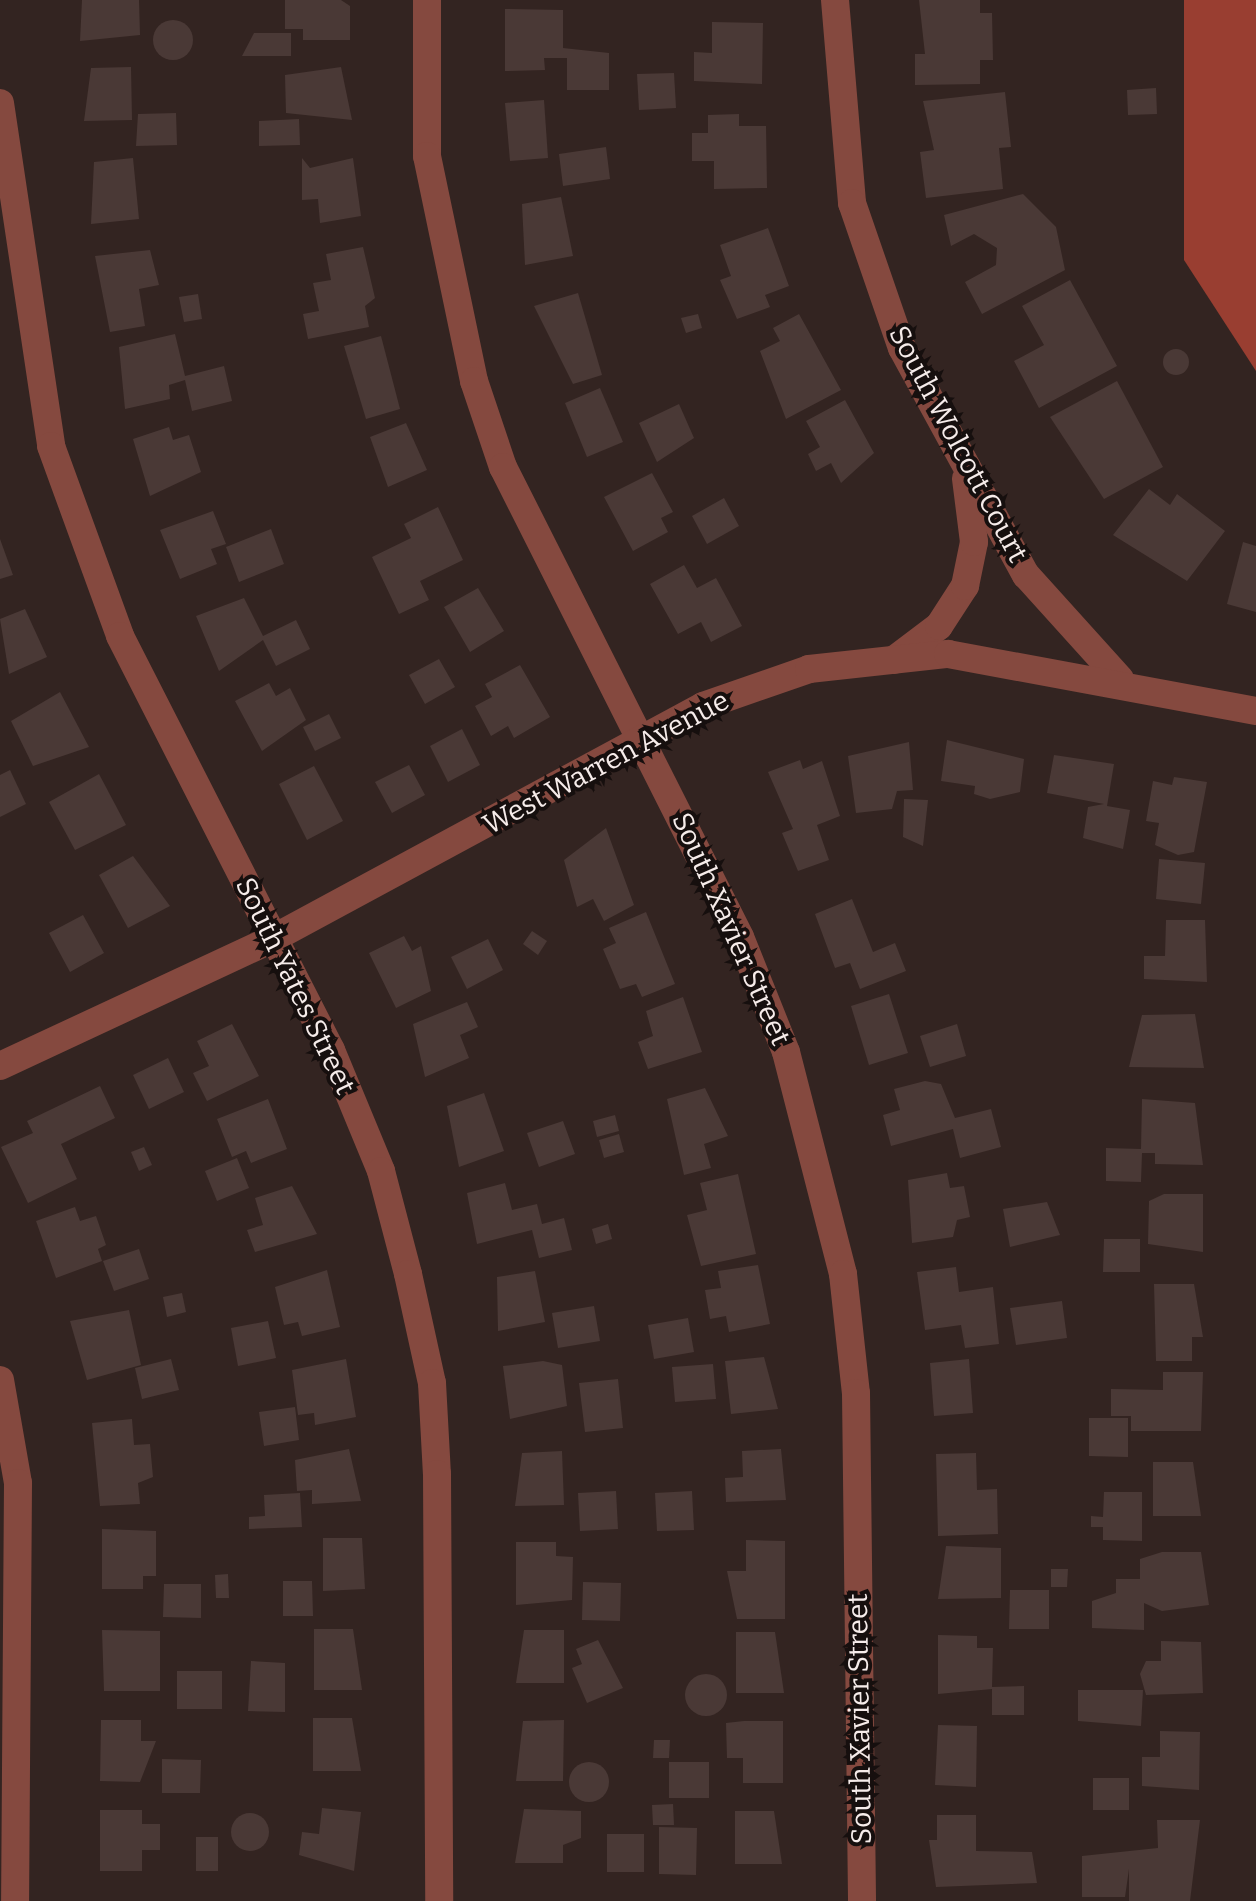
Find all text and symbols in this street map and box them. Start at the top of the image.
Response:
street label: South Wolcott Court [882,320,1034,568]
street label: West Warren Avenue [477,684,735,842]
street label: South Xavier Street [665,808,797,1050]
street label: South Yates Street [228,872,362,1100]
street label: South Xavier Street [841,1593,879,1845]

